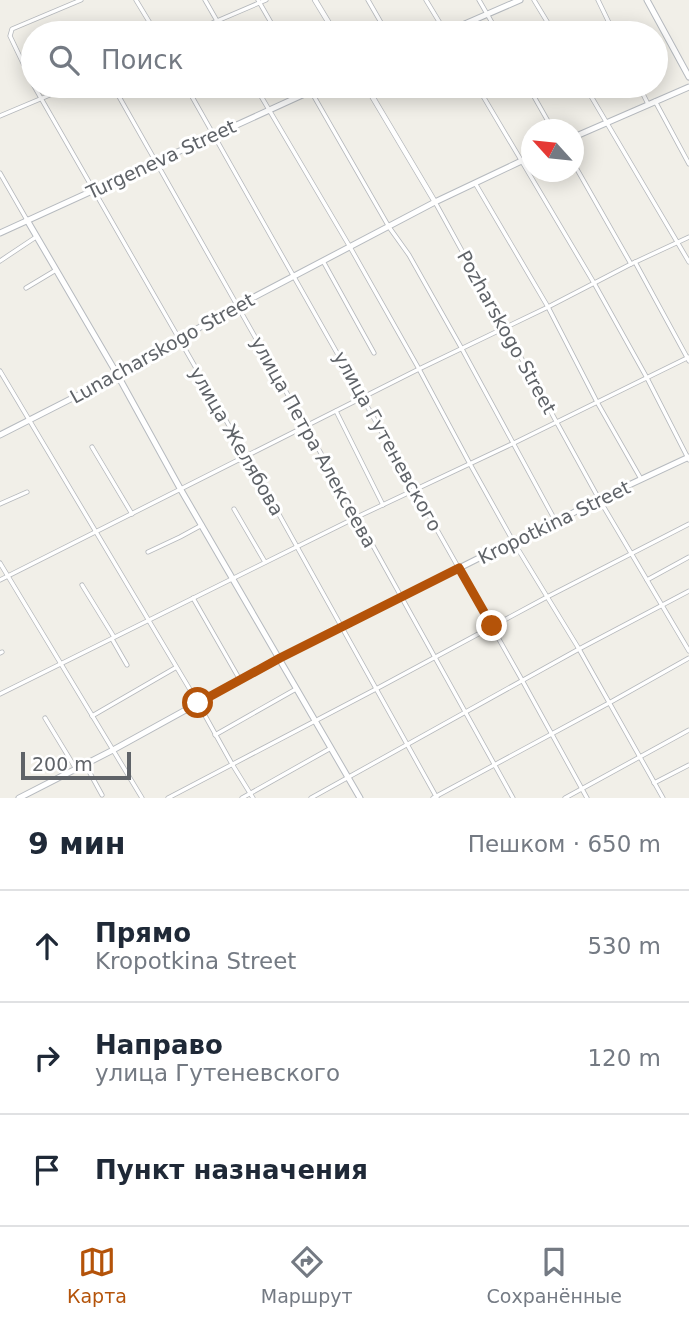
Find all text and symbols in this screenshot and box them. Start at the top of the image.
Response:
search box [21,21,668,98]
icon: search [45,41,83,79]
text: Поиск [101,45,183,75]
street label: Turgeneva Street [82,115,239,204]
north arrow [521,119,584,182]
street label: Pozharskogo Street [453,247,561,417]
street label: Lunacharskogo Street [66,288,258,408]
street label: улица Петра Алексеева [247,333,381,551]
street label: улица Гутеневского [329,347,447,535]
street label: улица Желябова [185,363,289,519]
street label: Kropotkina Street [474,476,634,568]
route end [476,610,507,641]
route start [182,687,213,718]
scale bar [21,749,131,781]
text: 200 m [32,753,93,775]
text: 9 мин [28,826,126,861]
text: Пешком · 650 m [468,831,661,857]
text: Прямо [95,918,191,948]
icon: ahead [28,927,66,965]
text: 530 m [587,933,661,959]
text: Kropotkina Street [95,948,296,974]
text: Направо [95,1030,223,1060]
icon: right [28,1039,66,1077]
text: 120 m [587,1045,661,1071]
text: улица Гутеневского [95,1060,340,1086]
icon: arrive [28,1151,66,1189]
text: Пункт назначения [95,1155,368,1185]
tab: Карта [67,1243,127,1307]
tab: Маршрут [261,1243,353,1307]
tab: Сохранённые [487,1243,622,1307]

